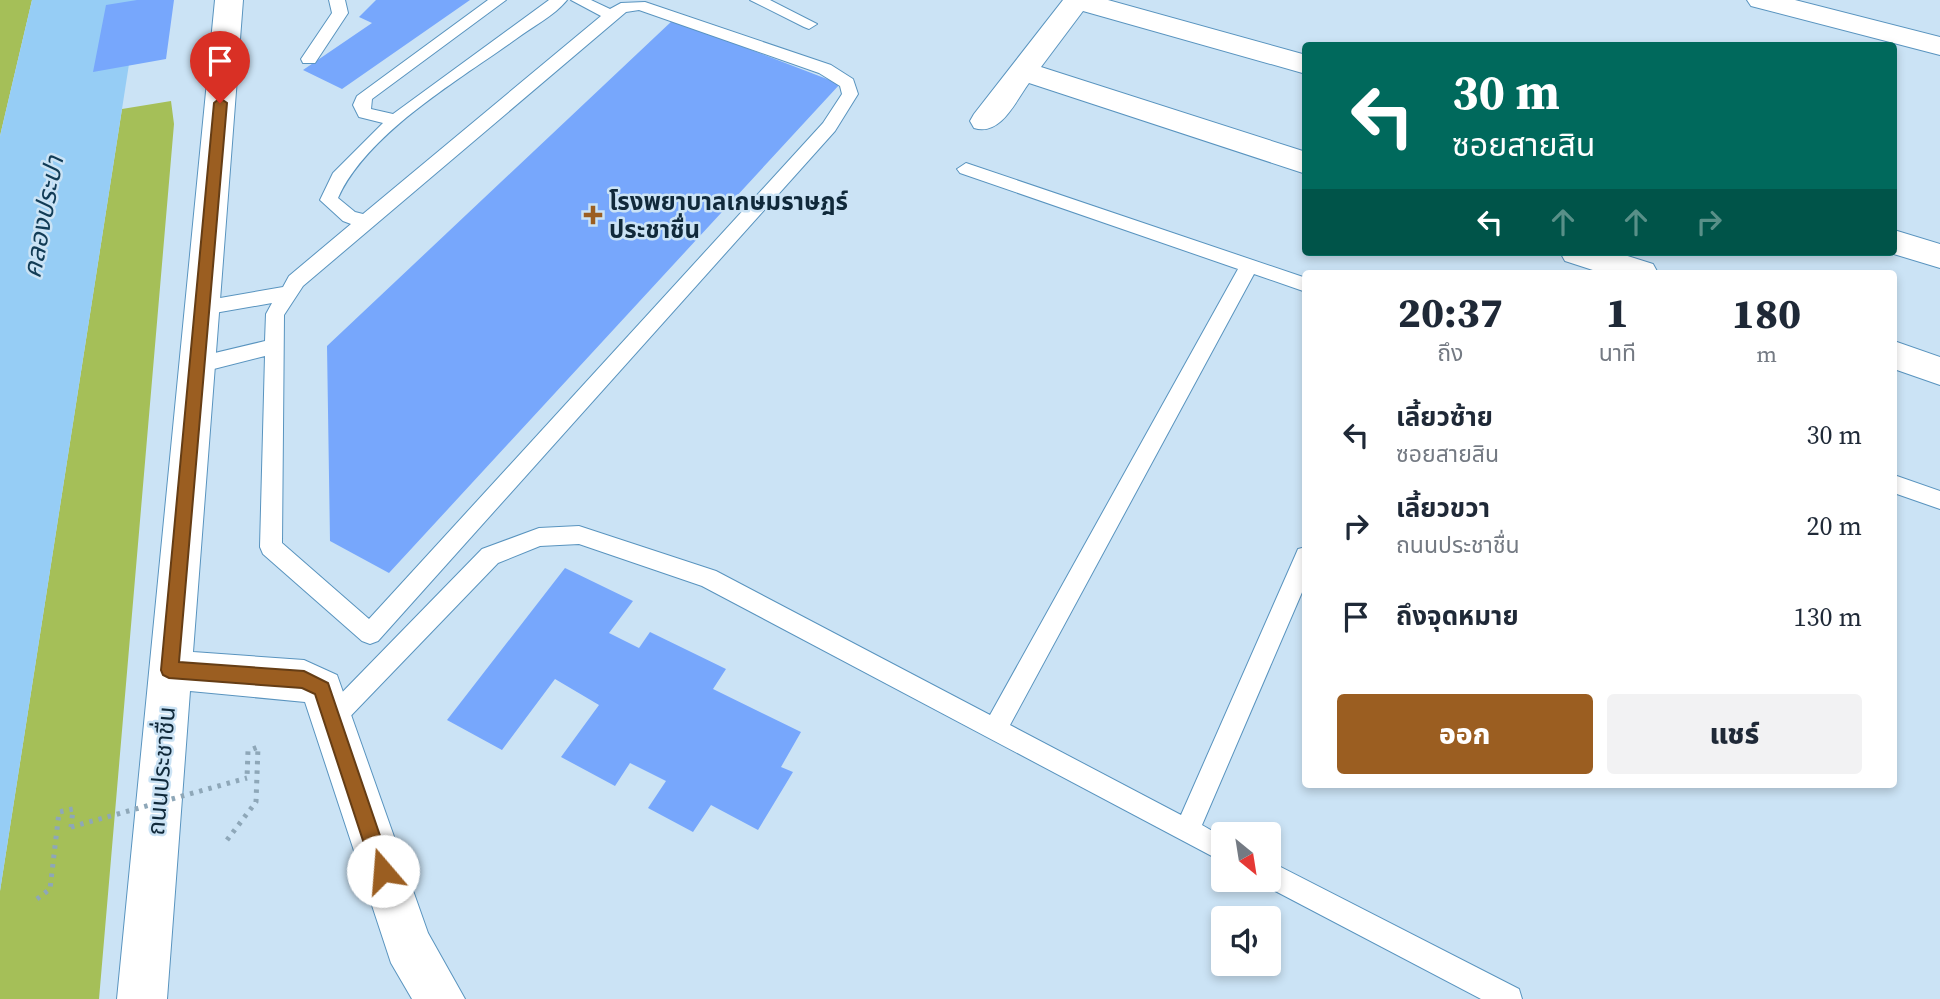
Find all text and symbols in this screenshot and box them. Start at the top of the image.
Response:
pin [190,31,250,103]
icon: arrive [201,42,239,80]
text: 30 m [1452,58,1560,125]
icon: left [1337,70,1428,161]
text: ซอยสายสิน [1452,123,1595,167]
water label: คลองประปา [14,152,73,281]
place label: โรงพยาบาลเกษมราษฎร์ ประชาชื่น [609,185,848,246]
icon: left [1471,203,1509,241]
icon: ahead [1544,203,1582,241]
icon: ahead [1617,203,1655,241]
icon: right [1690,203,1728,241]
marker: โรงพยาบาลเกษมราษฎร์ ประชาชื่น [583,205,603,225]
text: 20:37 [1398,283,1503,341]
text: 1 [1606,283,1629,341]
text: 180 [1732,284,1801,342]
text: ถึง [1437,337,1463,369]
text: นาที [1599,337,1636,369]
text: m [1756,338,1777,370]
text: เลี้ยวซ้าย [1396,399,1493,435]
icon: left [1337,416,1375,454]
text: 30 m [1807,417,1862,453]
text: ซอยสายสิน [1396,438,1499,470]
text: เลี้ยวขวา [1396,490,1490,526]
icon: right [1337,507,1375,545]
text: 20 m [1807,508,1862,544]
text: ถนนประชาชื่น [1396,529,1520,561]
icon: arrive [1337,598,1375,636]
text: ถึงจุดหมาย [1396,598,1519,634]
text: 130 m [1794,599,1862,635]
button: ออก [1337,694,1593,774]
button: แชร์ [1607,694,1862,774]
street label: ถนนประชาชื่น [139,705,183,837]
north arrow [1211,822,1281,892]
map controls [1211,822,1281,976]
position arrow [346,834,420,908]
button: sound [1211,906,1281,976]

